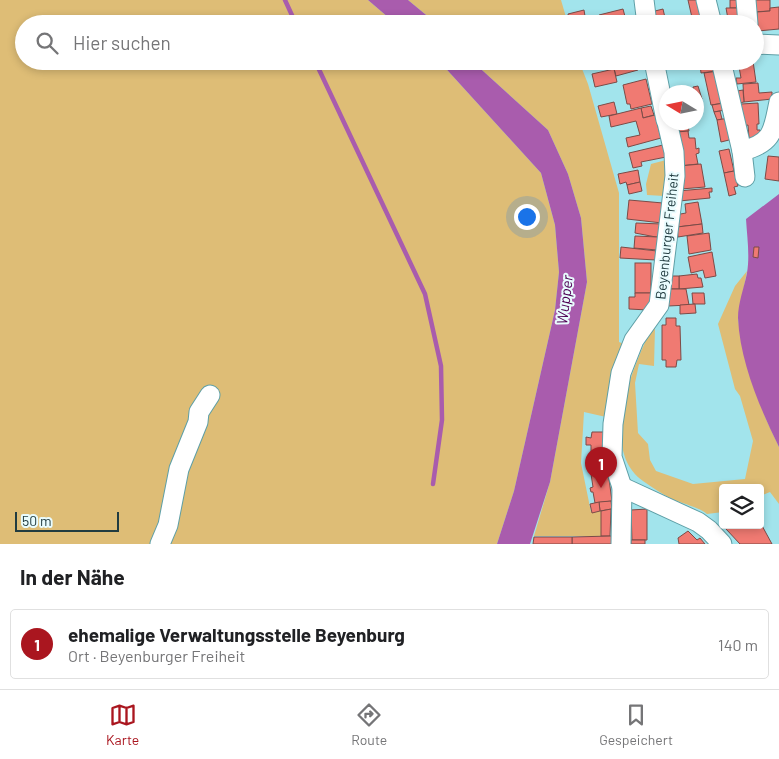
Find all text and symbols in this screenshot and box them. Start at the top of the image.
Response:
search box [15,15,764,70]
icon: search [33,29,61,57]
text: Hier suchen [73,31,171,54]
north arrow [659,85,704,130]
street label: Beyenburger Freiheit [651,172,682,300]
your location [514,204,540,230]
water label: Wupper [552,274,576,326]
pin: 1 [585,447,617,488]
map controls [719,484,764,529]
button: layers [719,484,764,529]
scale bar [15,509,119,532]
text: 50 m [22,512,51,529]
text: In der Nähe [20,564,125,589]
text: ehemalige Verwaltungsstelle Beyenburg [68,623,405,646]
text: 1 [34,635,40,654]
text: 140 m [718,635,758,654]
text: Ort · Beyenburger Freiheit [68,646,245,665]
tab: Karte [106,701,139,748]
tab: Route [351,701,387,748]
tab: Gespeichert [599,701,673,748]

